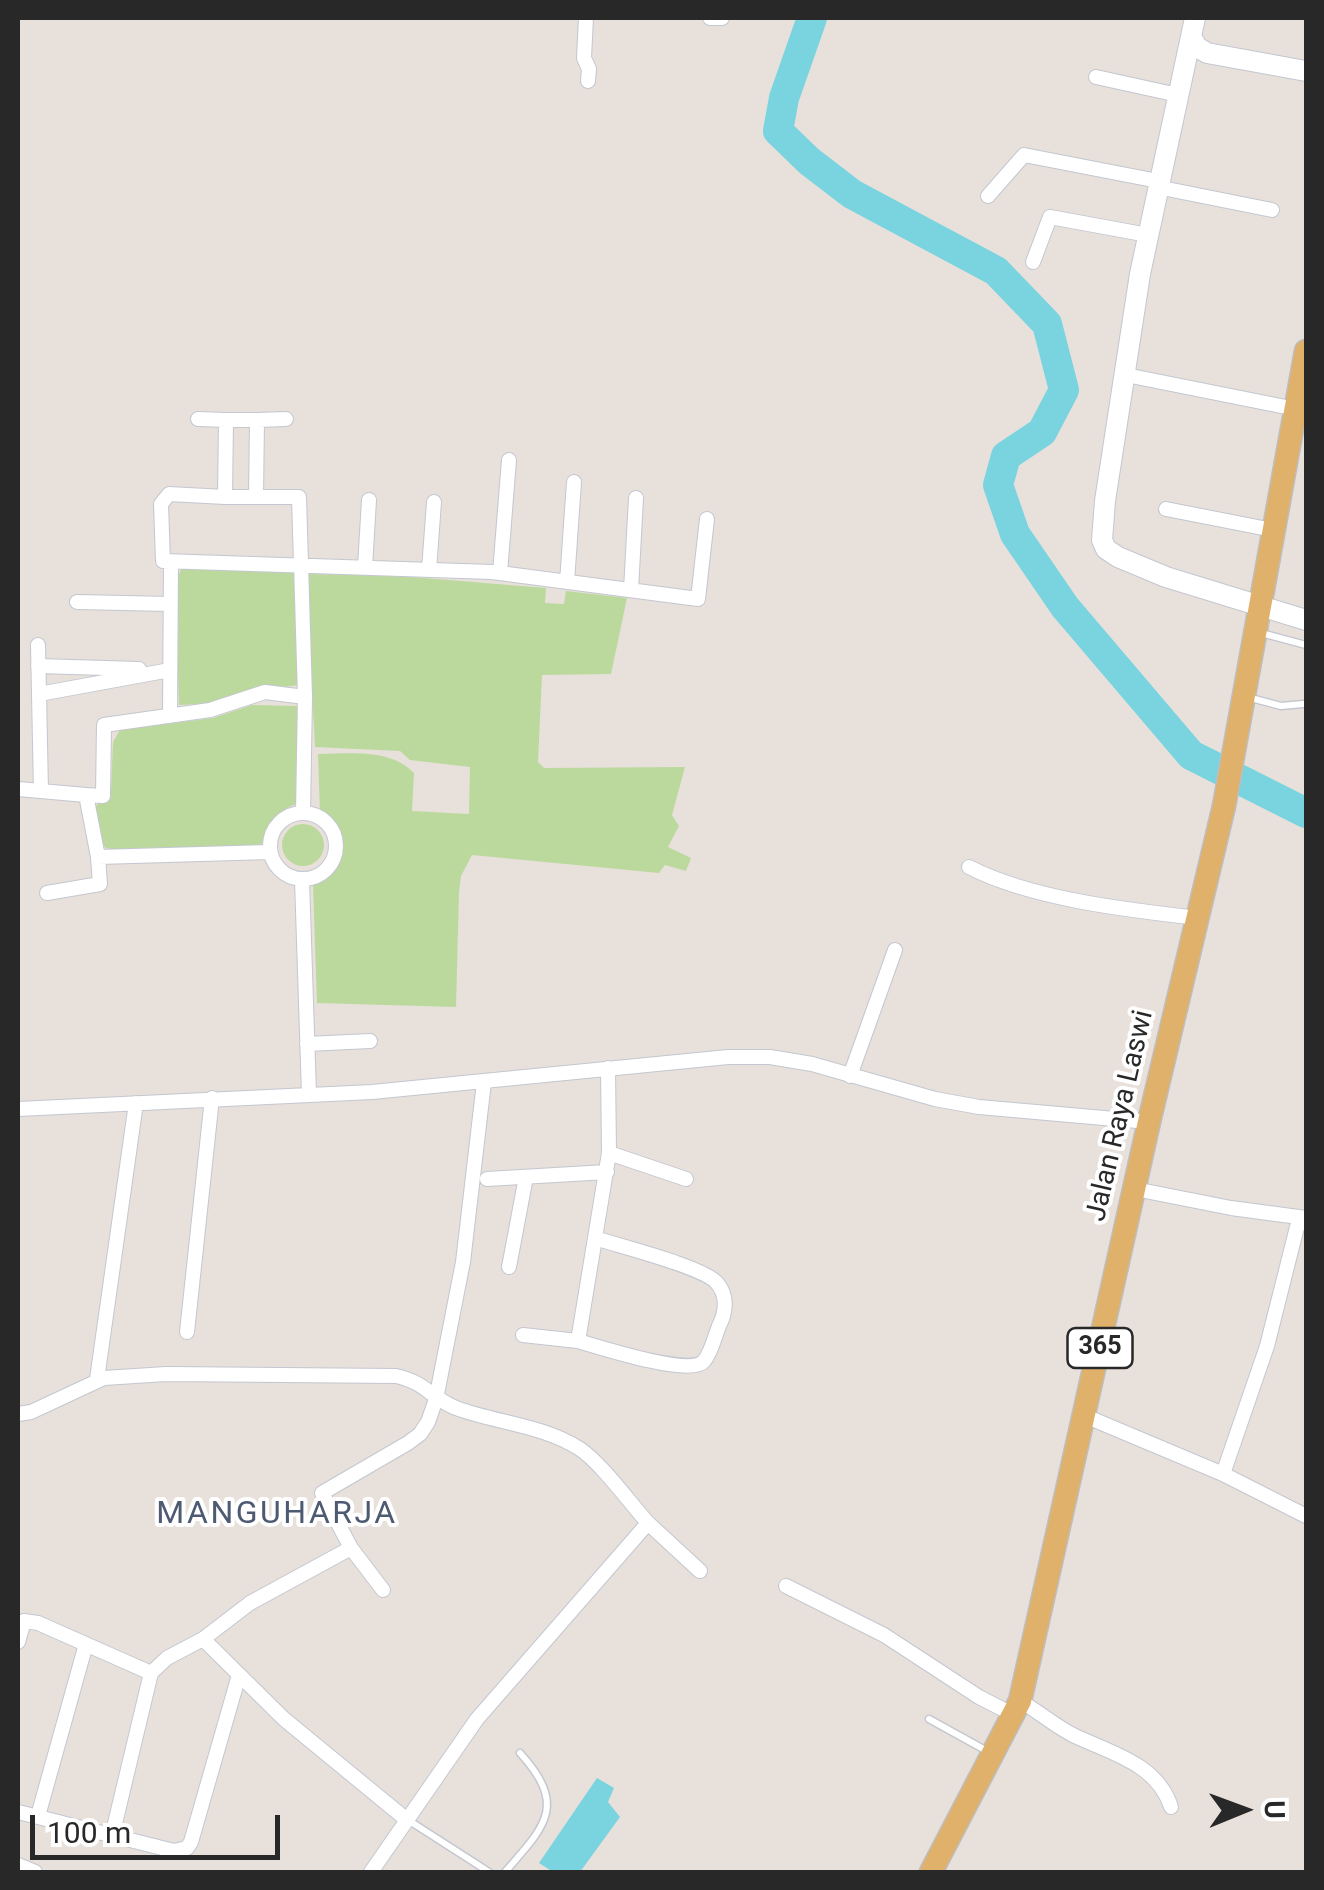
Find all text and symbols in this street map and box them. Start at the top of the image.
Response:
street label: Jalan Raya Laswi [1080,1007,1162,1225]
road number: 365 [1068,1328,1132,1368]
district label: MANGUHARJA [156,1496,398,1534]
north arrow [1194,1760,1294,1860]
scale bar [35,1795,285,1857]
text: U [1258,1800,1291,1819]
text: 100 m [47,1815,131,1850]

